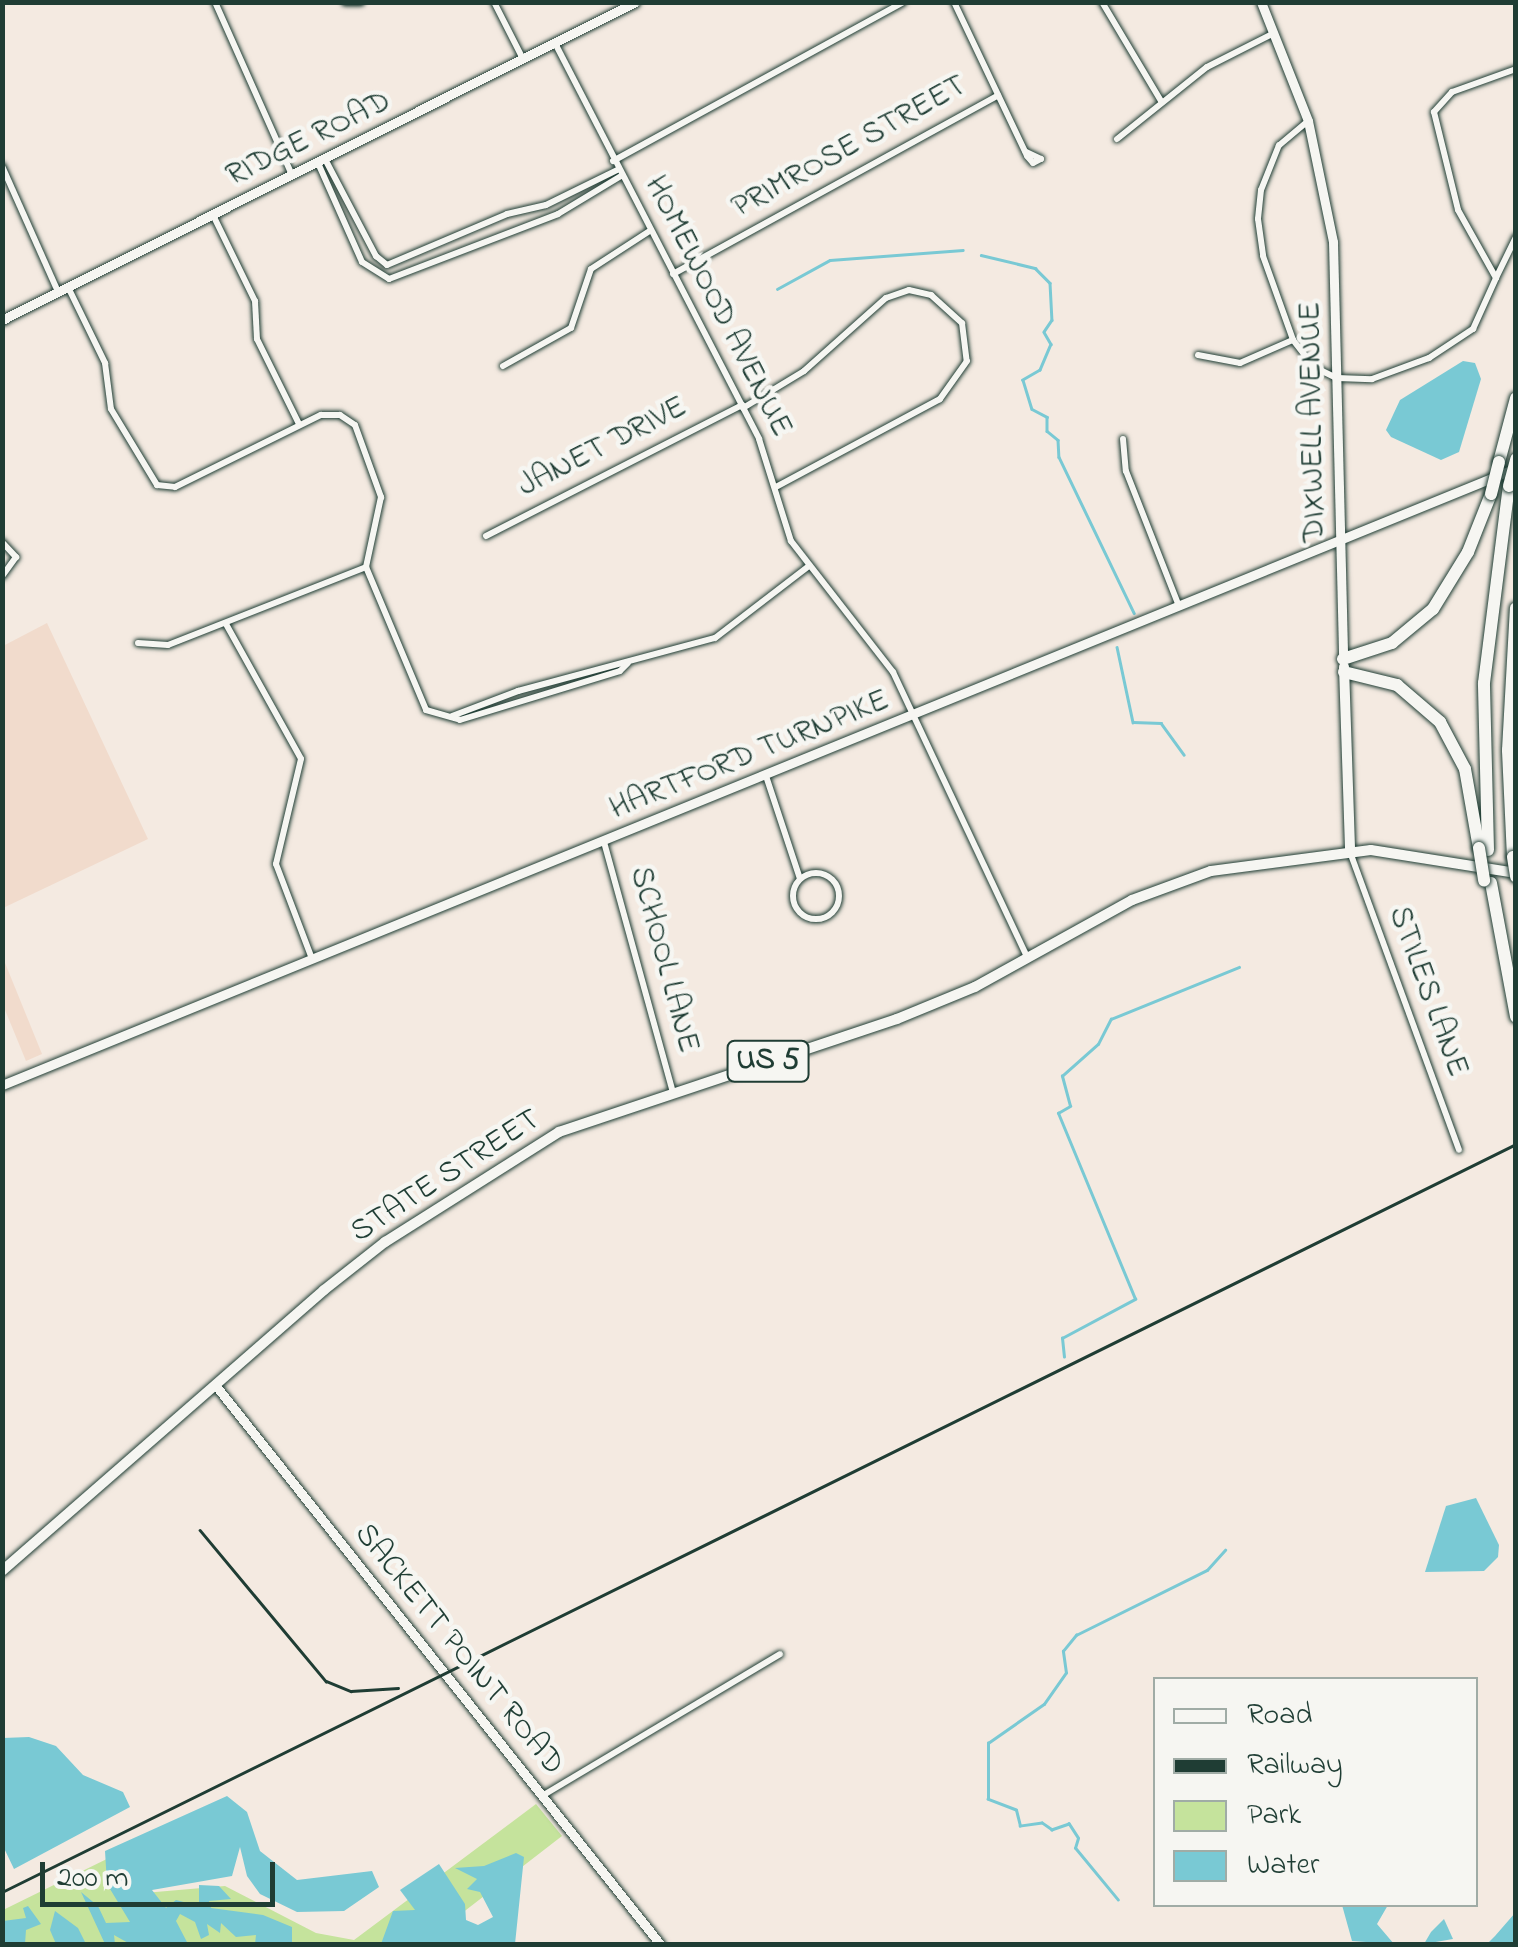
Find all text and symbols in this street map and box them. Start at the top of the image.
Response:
street label: PRIMROSE STREET [726,68,974,228]
street label: RIDGE ROAD [220,84,398,196]
street label: HOMEWOOD AVENUE [635,170,799,444]
street label: DIXWELL AVENUE [1293,301,1335,543]
street label: JANET DRIVE [512,389,694,507]
street label: HARTFORD TURNPIKE [605,682,895,830]
street label: SCHOOL LANE [620,863,706,1057]
street label: STILES LANE [1378,901,1476,1083]
road number: US 5 [726,1036,810,1086]
street label: STATE STREET [344,1102,548,1252]
street label: SACKETT POINT ROAD [345,1516,571,1784]
legend [1153,1677,1478,1907]
text: Road [1247,1694,1312,1738]
text: Railway [1247,1744,1343,1788]
text: Park [1247,1794,1301,1838]
scale bar [45,1842,280,1904]
text: Water [1247,1844,1319,1888]
text: 200 m [57,1857,129,1901]

